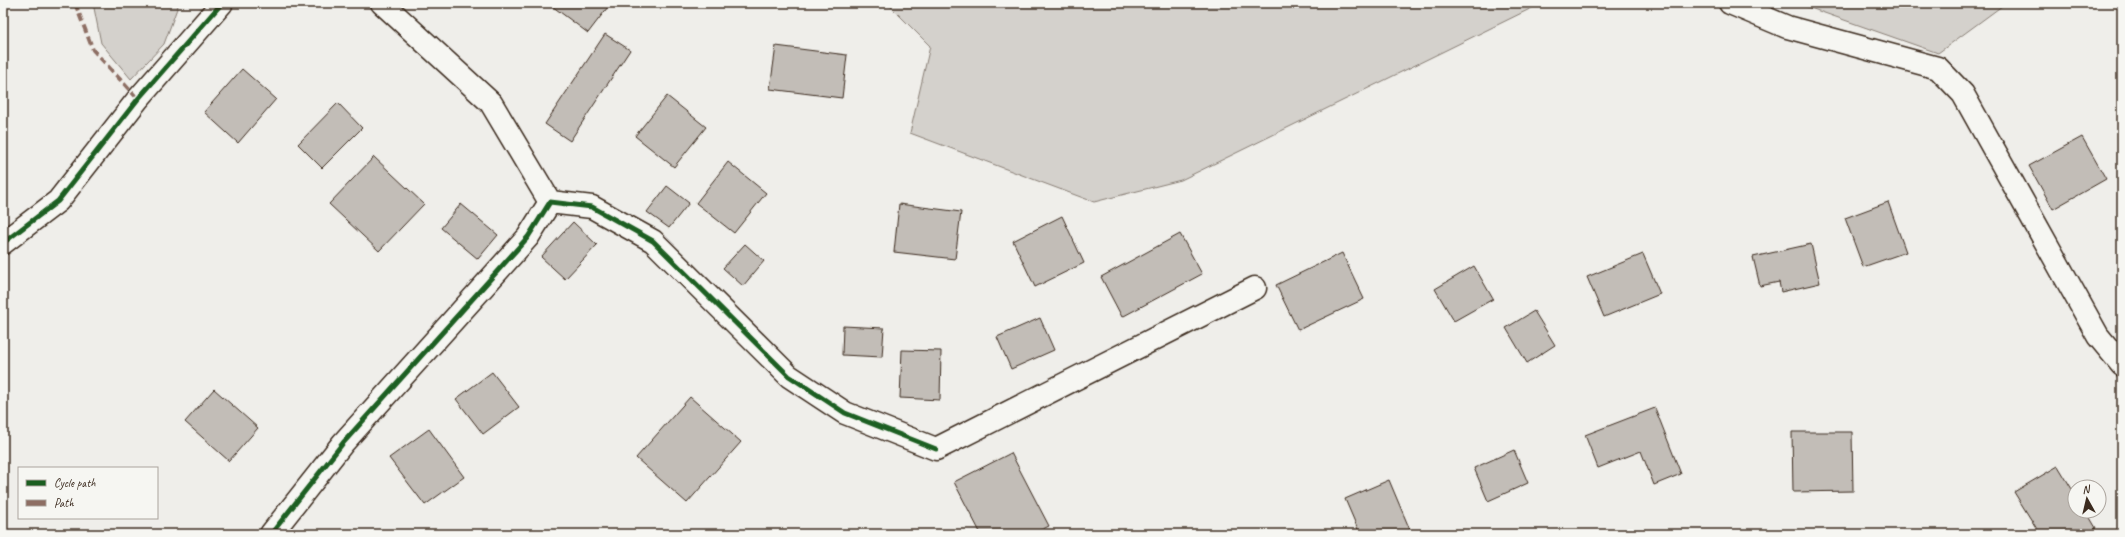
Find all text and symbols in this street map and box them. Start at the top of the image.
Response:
legend [18,467,158,519]
text: Cycle path [54,475,96,491]
north arrow [2067,479,2107,519]
text: N [2081,481,2092,497]
text: Path [54,495,74,511]

